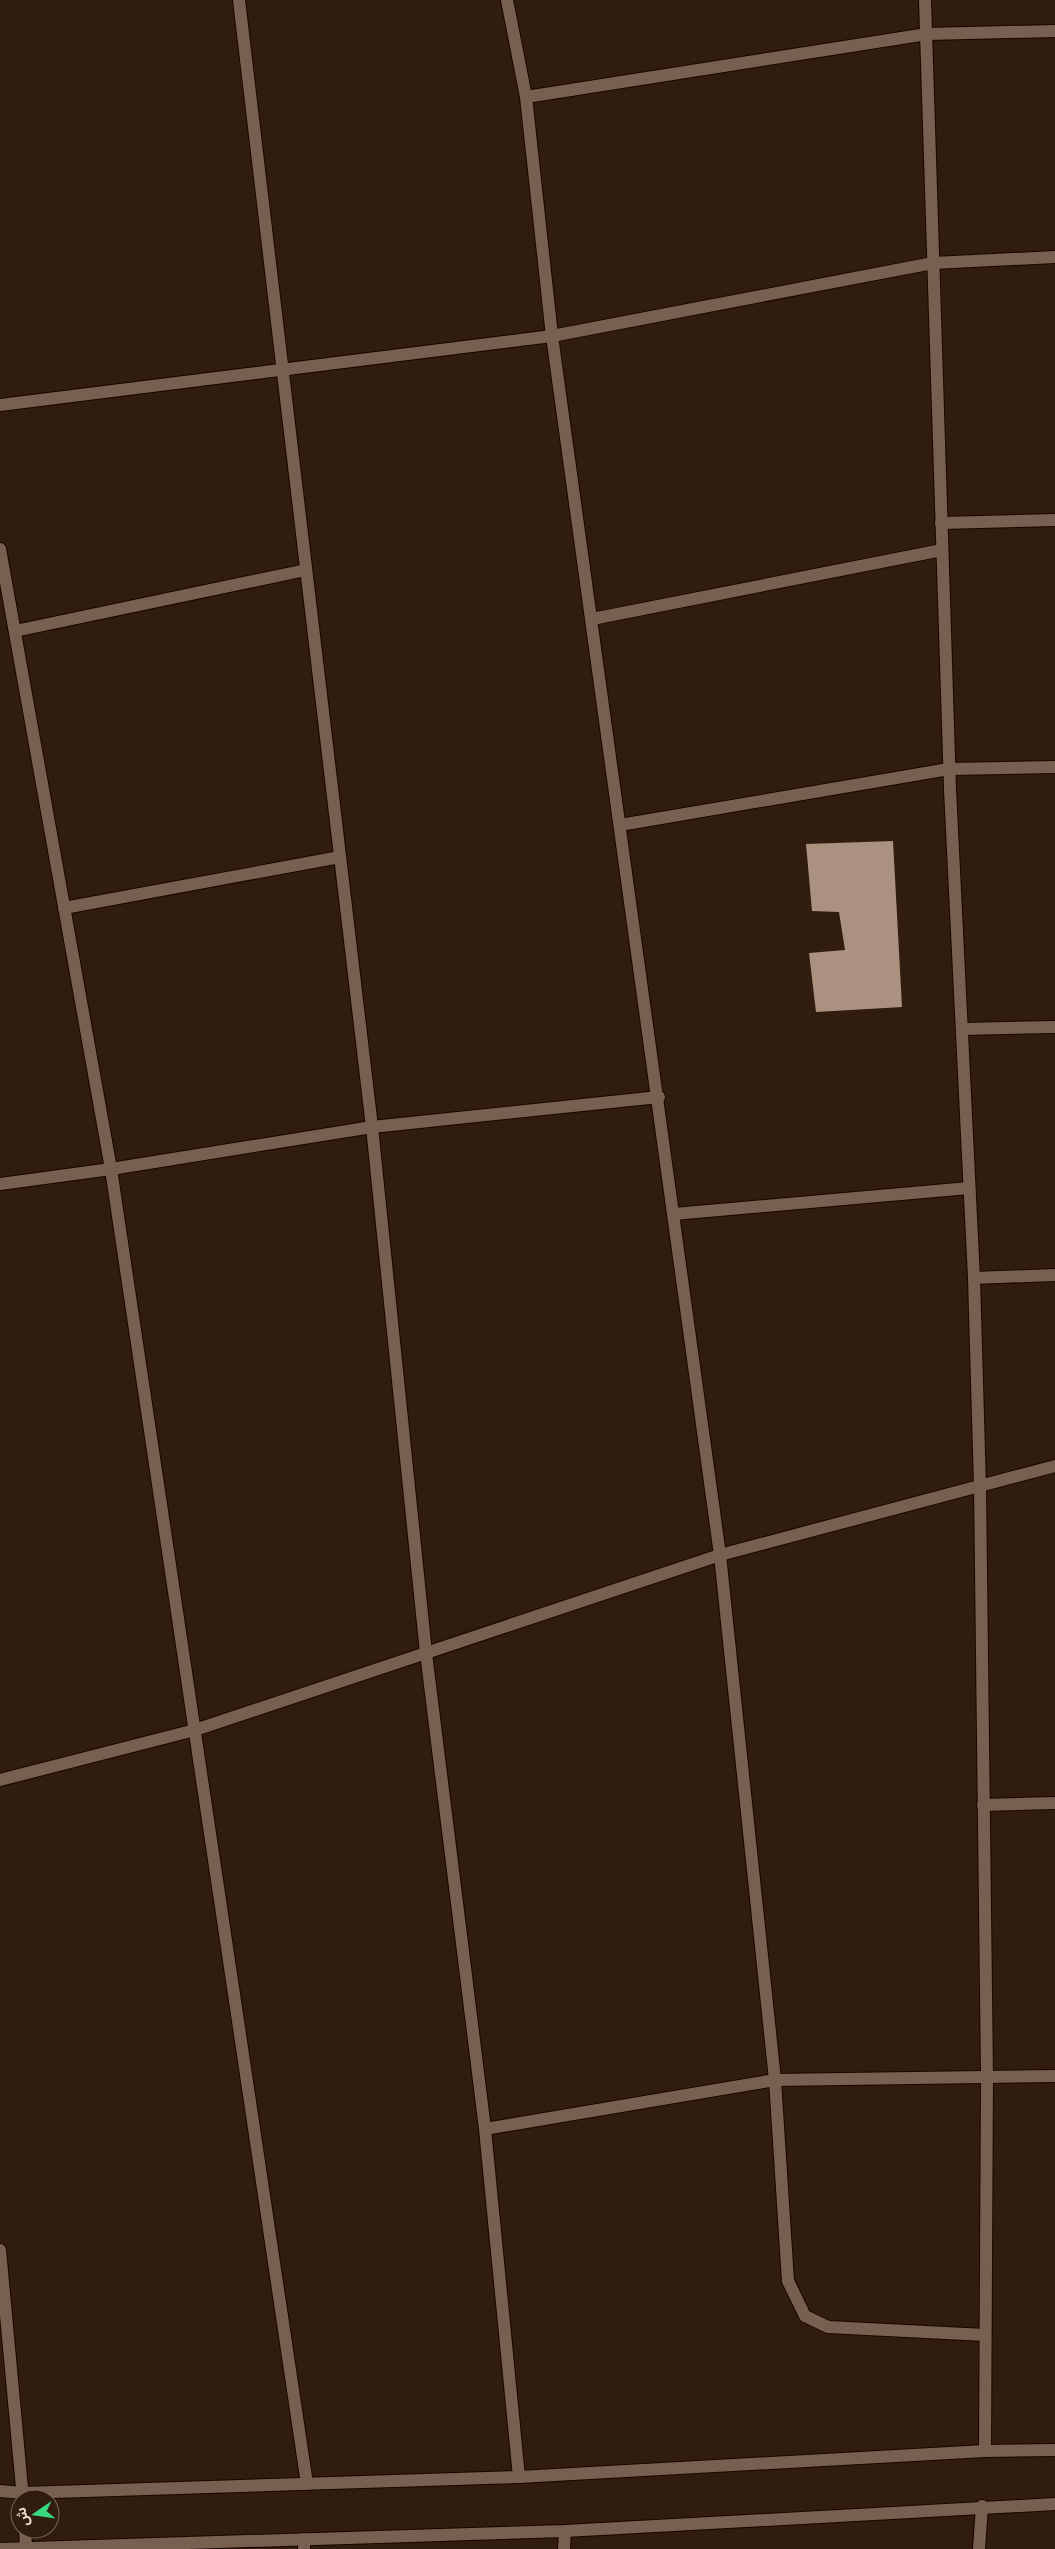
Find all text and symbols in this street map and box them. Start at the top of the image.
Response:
north arrow [10,2489,60,2539]
text: ش [11,2506,33,2528]

